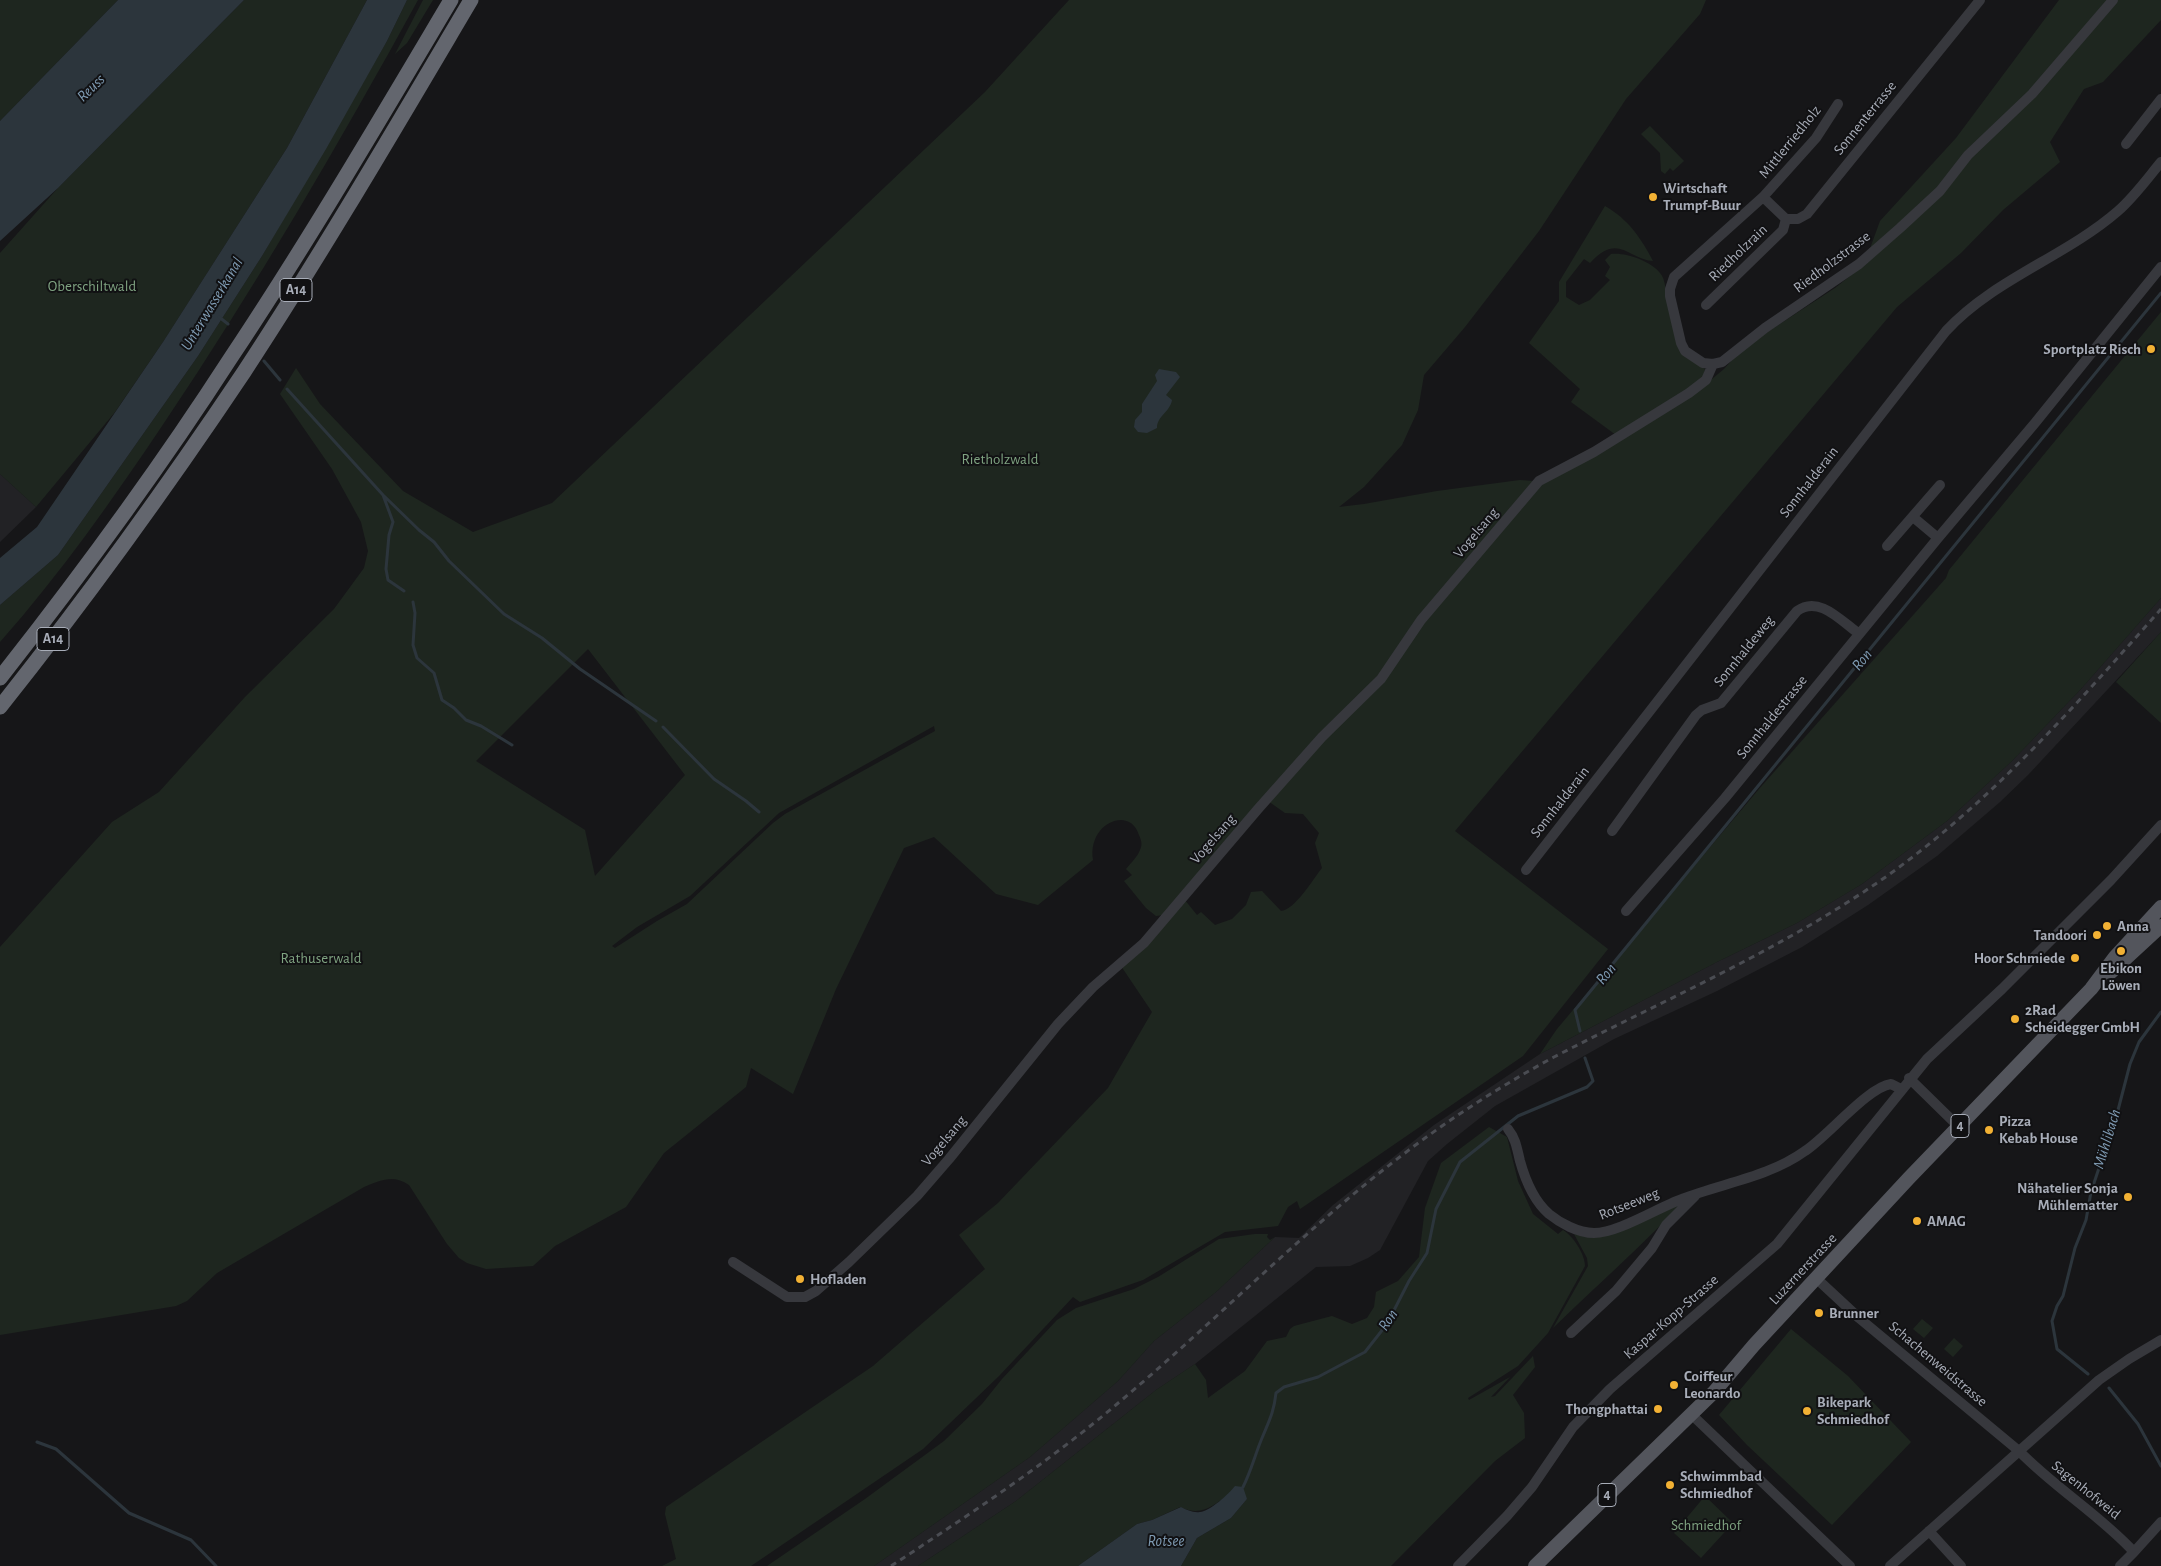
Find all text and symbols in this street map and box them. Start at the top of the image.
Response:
water label: Reuss [73,70,109,106]
street label: Sonnenterrasse [1830,77,1900,159]
street label: Mittlerriedholz [1755,102,1825,182]
place label: Wirtschaft Trumpf-Buur [1663,179,1741,214]
marker: Wirtschaft Trumpf-Buur [1647,191,1659,203]
street label: Riedholzrain [1705,221,1771,285]
street label: Riedholzstrasse [1790,227,1874,297]
water label: Unterwasserkanal [177,254,247,354]
park label: Oberschiltwald [48,277,136,295]
road number: A14 [280,278,312,302]
place label: Sportplatz Risch [2043,340,2141,358]
marker: Sportplatz Risch [2145,343,2157,355]
street label: Sonnhalderain [1776,443,1842,521]
park label: Rietholzwald [962,450,1038,468]
street label: Vogelsang [1450,504,1502,562]
street label: Sonnhaldeweg [1710,612,1778,690]
road number: A14 [37,628,69,650]
water label: Ron [1848,645,1876,675]
street label: Sonnhaldestrasse [1733,672,1811,762]
street label: Sonnhalderain [1527,763,1593,841]
street label: Vogelsang [1186,810,1240,868]
place label: Anna [2117,917,2149,935]
marker: Anna [2101,920,2113,932]
place label: Tandoori [2034,926,2087,944]
marker: Tandoori [2091,929,2103,941]
marker: Ebikon Löwen [2115,945,2127,957]
park label: Rathuserwald [281,949,361,967]
place label: Hoor Schmiede [1974,949,2065,967]
marker: Hoor Schmiede [2069,952,2081,964]
water label: Ron [1592,959,1620,989]
place label: Ebikon Löwen [2100,959,2142,994]
place label: 2Rad Scheidegger GmbH [2025,1001,2140,1036]
marker: 2Rad Scheidegger GmbH [2009,1013,2021,1025]
water label: Mühlibach [2089,1107,2125,1171]
street label: Vogelsang [918,1112,970,1170]
place label: Pizza Kebab House [1999,1112,2078,1147]
road number: 4 [1951,1114,1969,1138]
marker: Pizza Kebab House [1983,1124,1995,1136]
place label: Nähatelier Sonja Mühlematter [2017,1179,2118,1214]
street label: Rotseeweg [1596,1184,1662,1224]
marker: Nähatelier Sonja Mühlematter [2122,1191,2134,1203]
place label: AMAG [1927,1212,1966,1230]
marker: AMAG [1911,1215,1923,1227]
street label: Luzernerstrasse [1765,1230,1841,1308]
place label: Hofladen [810,1270,867,1288]
street label: Kaspar-Kopp-Strasse [1620,1271,1722,1363]
marker: Hofladen [794,1273,806,1285]
place label: Brunner [1829,1304,1879,1322]
water label: Ron [1374,1306,1402,1334]
marker: Brunner [1813,1307,1825,1319]
street label: Schachenweidstrasse [1885,1317,1991,1411]
place label: Coiffeur Leonardo [1684,1367,1740,1402]
marker: Coiffeur Leonardo [1668,1379,1680,1391]
place label: Bikepark Schmiedhof [1817,1393,1889,1428]
place label: Thongphattai [1565,1400,1648,1418]
marker: Thongphattai [1652,1403,1664,1415]
marker: Bikepark Schmiedhof [1801,1405,1813,1417]
street label: Sagenhofweid [2048,1457,2124,1523]
place label: Schwimmbad Schmiedhof [1680,1467,1762,1502]
marker: Schwimmbad Schmiedhof [1664,1479,1676,1491]
road number: 4 [1598,1484,1616,1506]
park label: Schmiedhof [1671,1516,1741,1534]
water label: Rotsee [1148,1531,1184,1551]

